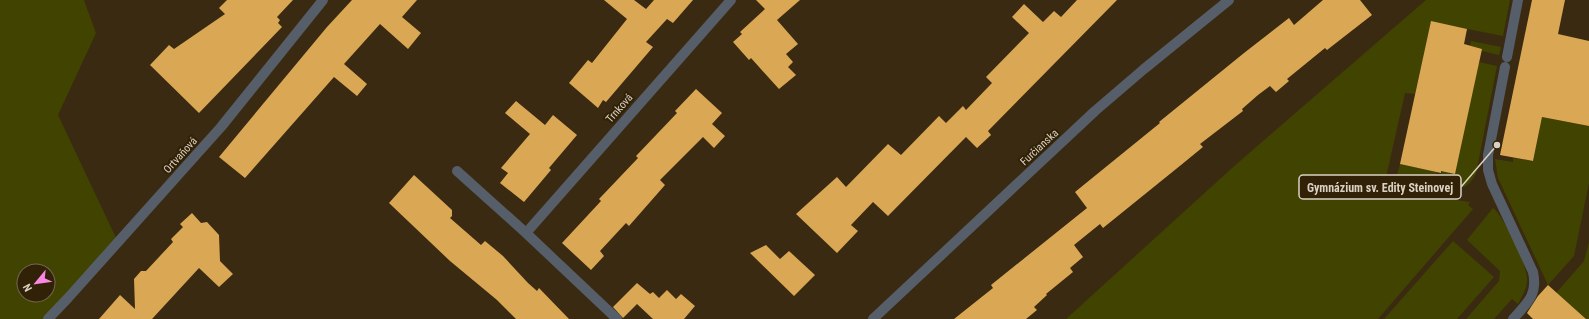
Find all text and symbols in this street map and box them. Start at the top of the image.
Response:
street label: Trnková [603,91,636,126]
street label: Furčianska [1018,127,1061,168]
street label: Ortvaňová [161,135,200,176]
callout: Gymnázium sv. Edity Steinovej [1299,175,1461,199]
text: Gymnázium sv. Edity Steinovej [1307,181,1453,195]
north arrow [16,263,56,303]
text: N [20,281,35,294]

